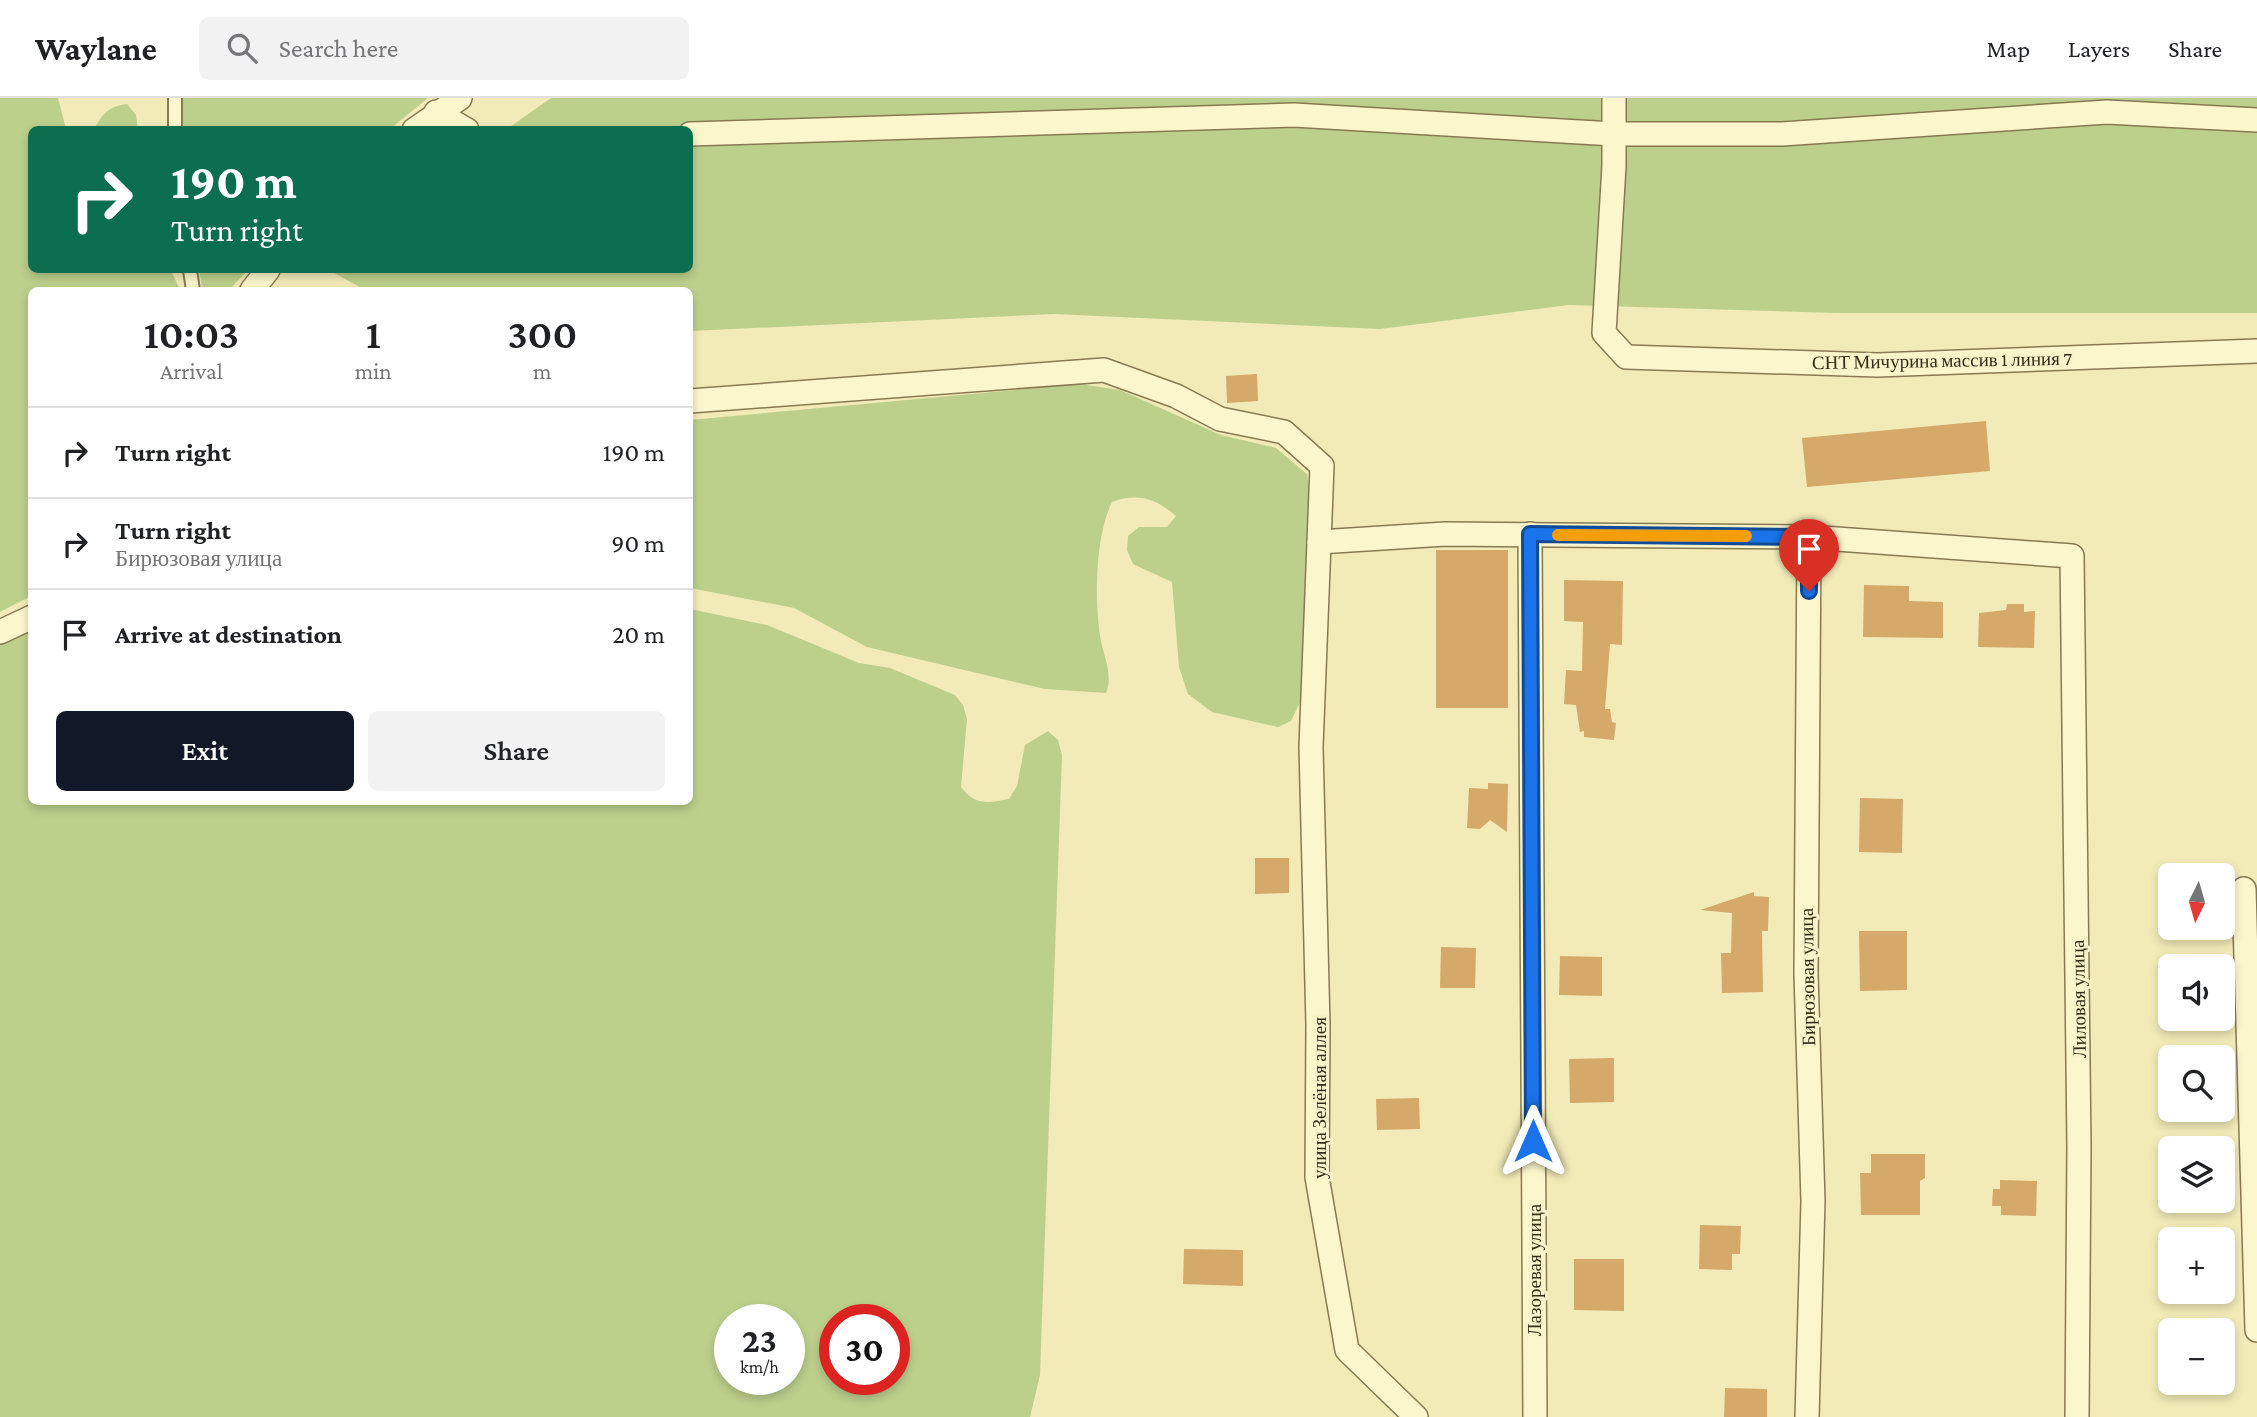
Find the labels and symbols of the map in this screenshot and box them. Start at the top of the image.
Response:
street label: СНТ Мичурина массив 1 линия 7 [1812,348,2073,373]
pin [1779,519,1839,591]
north arrow [2158,863,2235,940]
street label: Бирюзовая улица [1796,907,1819,1046]
street label: Лиловая улица [2067,939,2090,1058]
street label: улица Зелёная аллея [1309,1017,1330,1179]
position arrow [1496,1104,1570,1178]
street label: Лазоревая улица [1524,1203,1545,1336]
speed limit sign: 30 [819,1304,910,1395]

